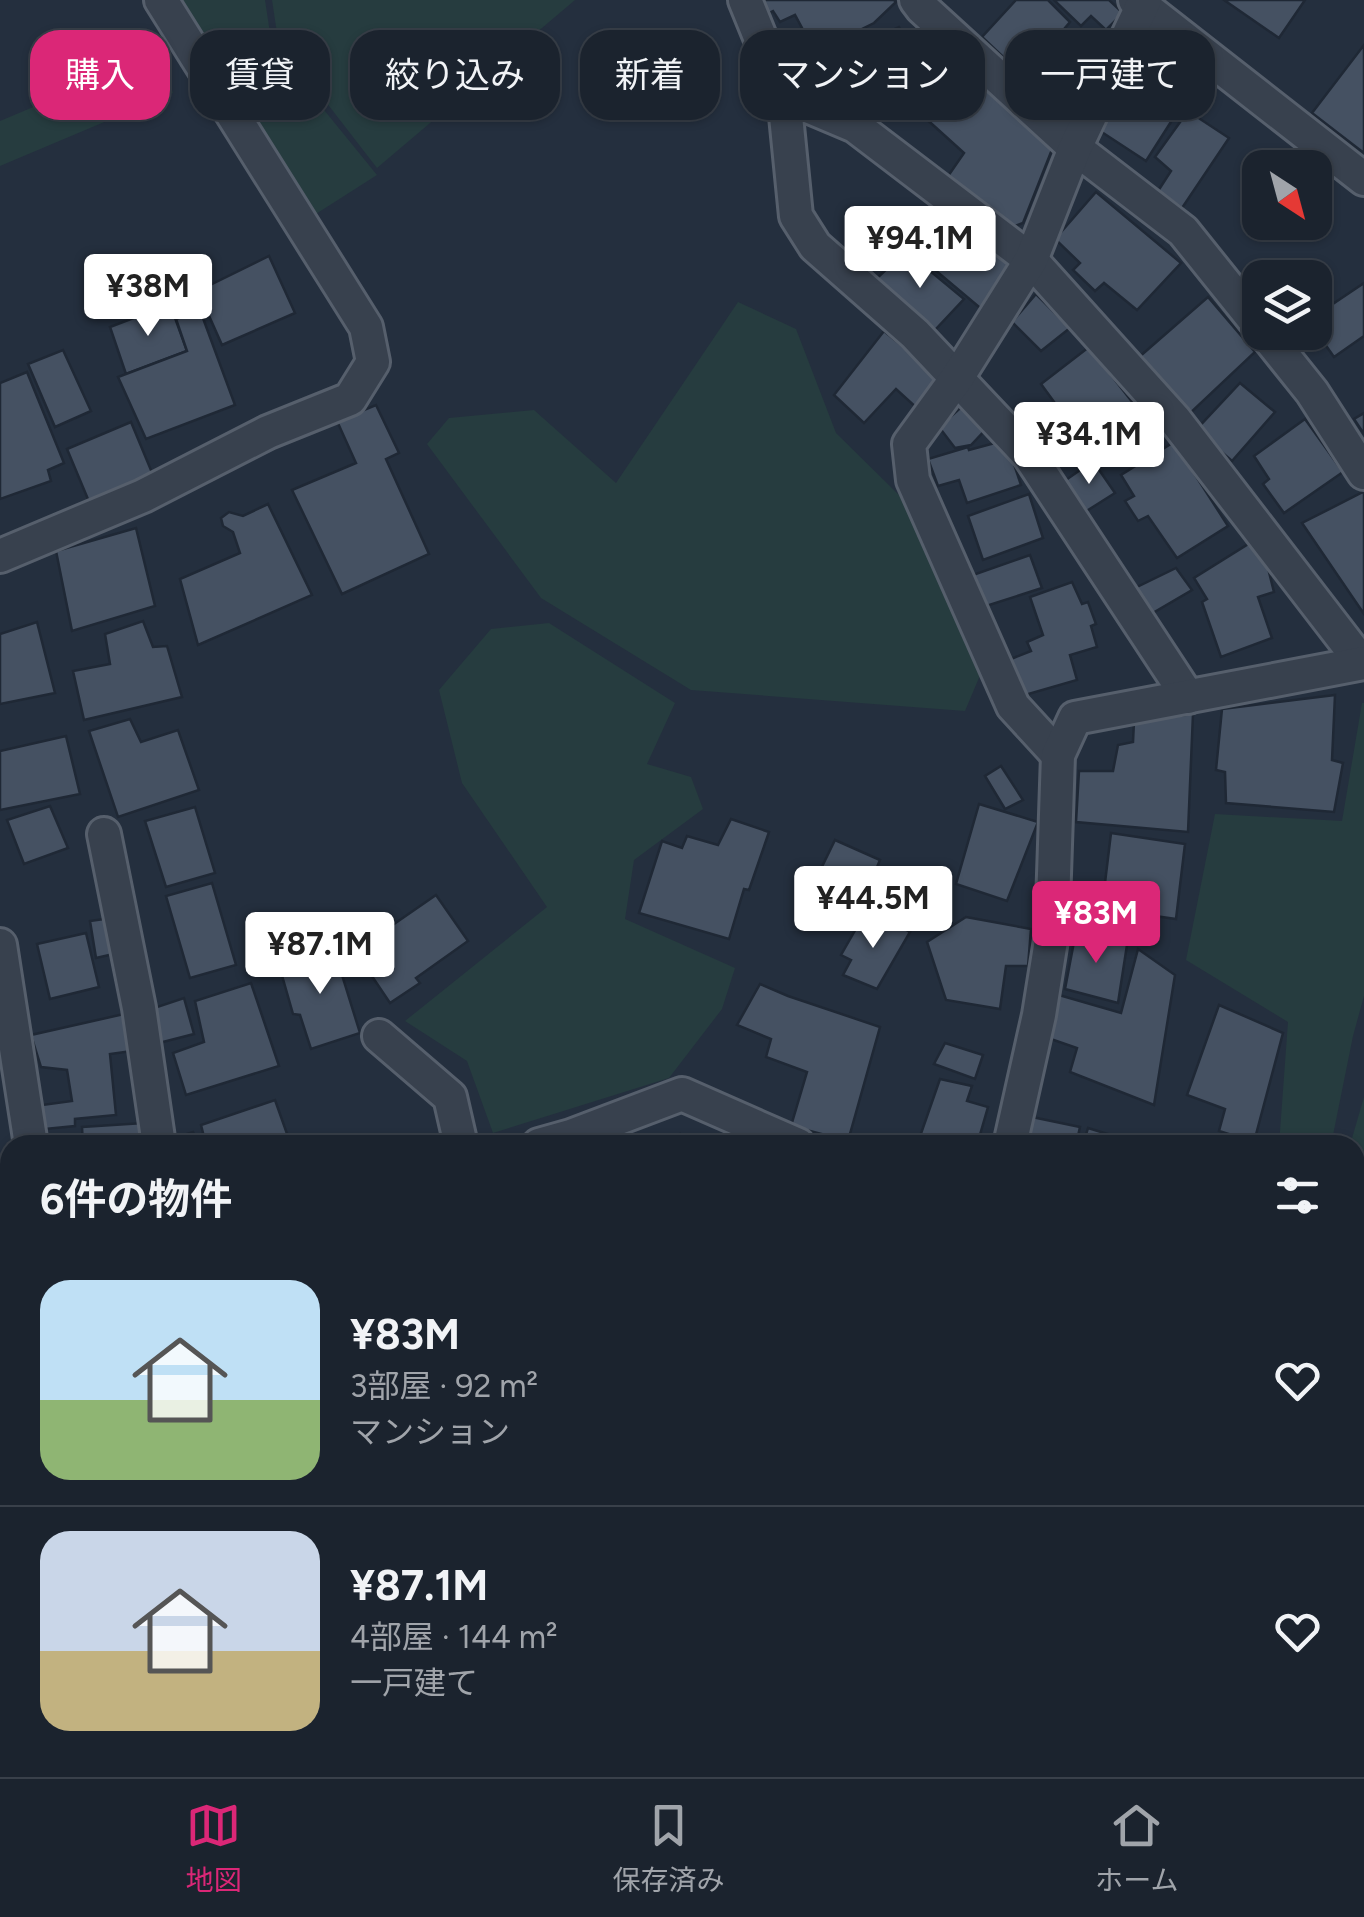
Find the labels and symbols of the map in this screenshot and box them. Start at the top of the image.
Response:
north arrow [1242,150,1332,240]
pin: ¥94.1M [839,206,1001,291]
pin: ¥38M [89,254,207,339]
pin: ¥34.1M [1008,402,1170,487]
pin: ¥44.5M [792,866,954,951]
pin: ¥83M [1037,881,1155,966]
pin: ¥87.1M [239,912,401,997]

